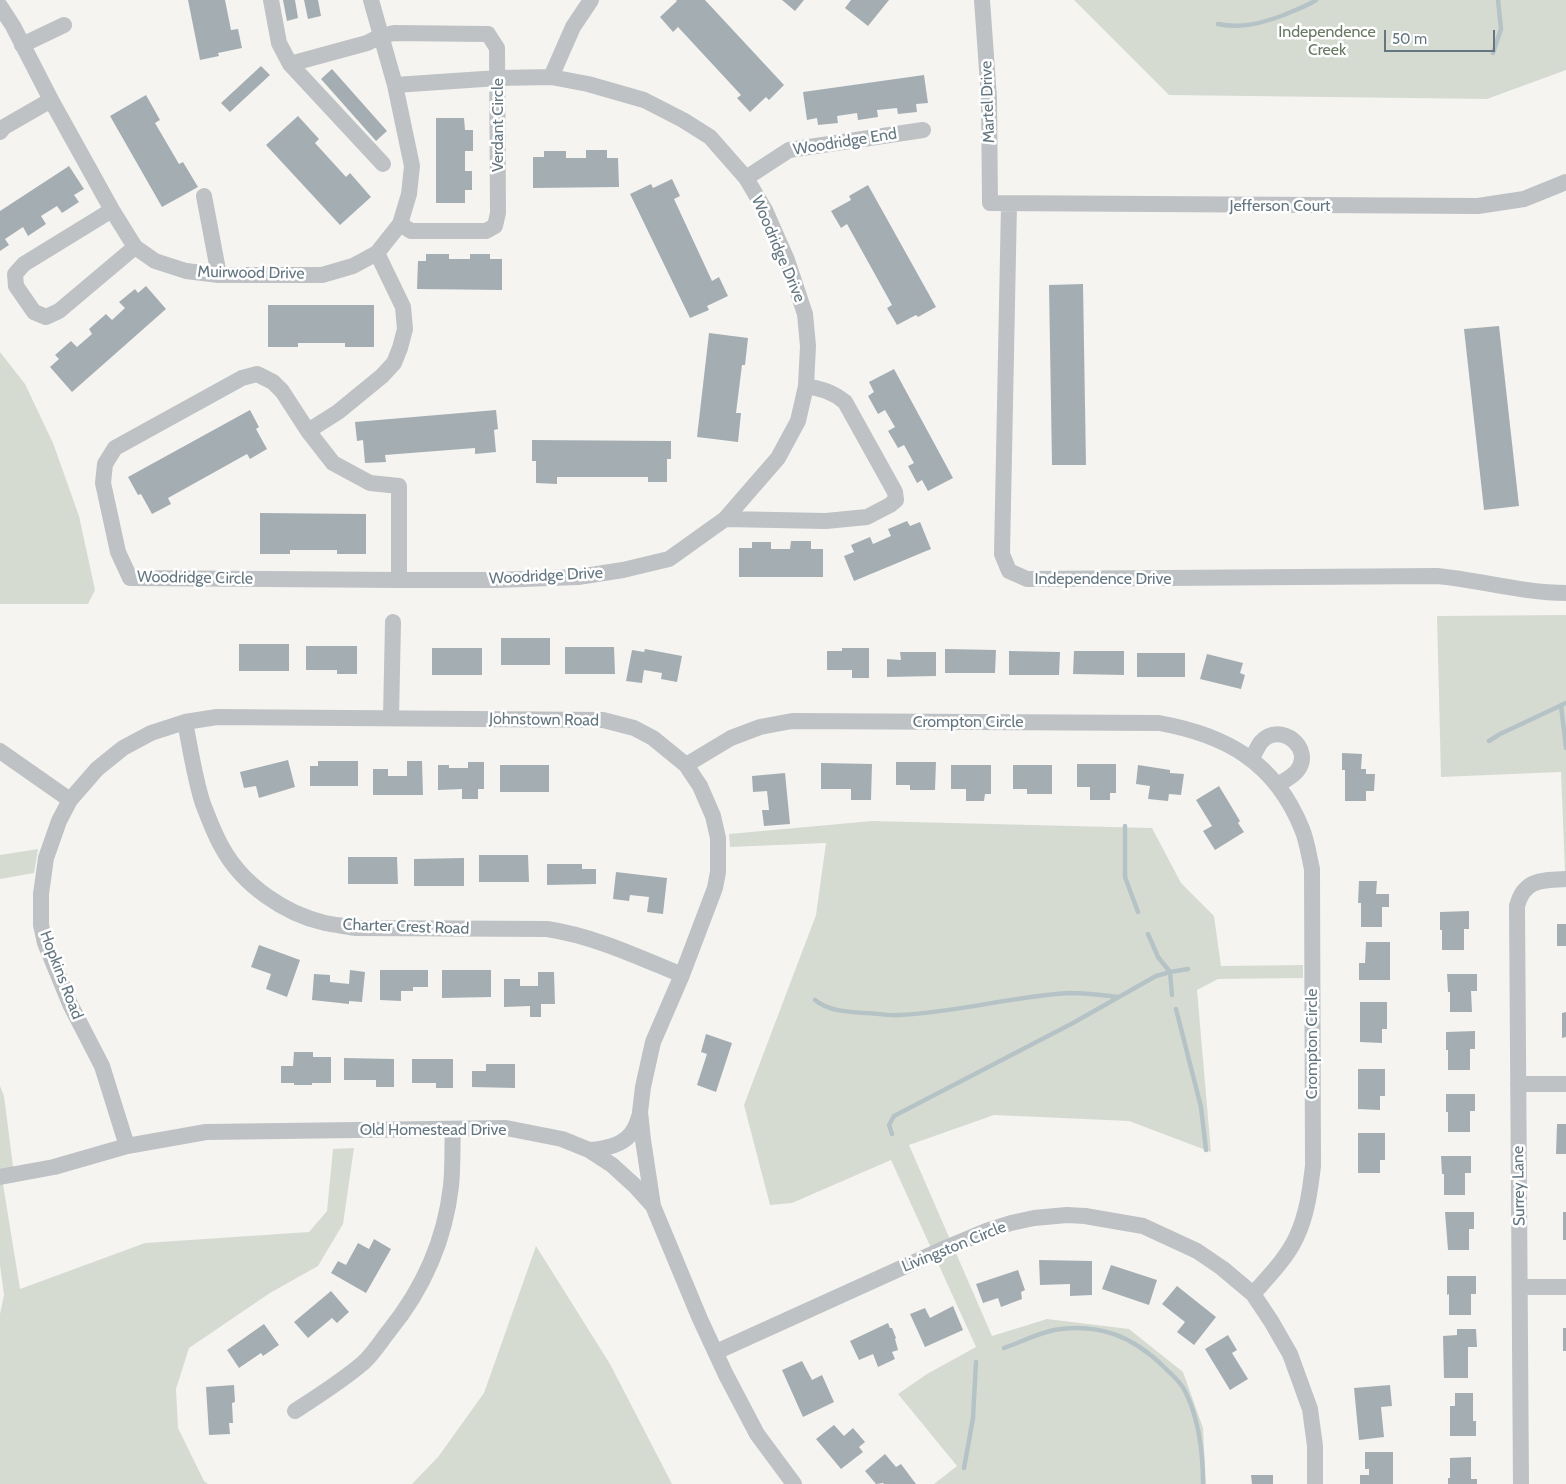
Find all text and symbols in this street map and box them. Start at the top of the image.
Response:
scale bar [1386,20,1497,52]
park label: Independence Creek [1278,22,1376,60]
text: 50 m [1392,30,1427,48]
street label: Martel Drive [977,60,999,144]
street label: Verdant Circle [488,78,508,172]
street label: Woodridge End [792,124,898,160]
street label: Woodridge Drive [747,193,809,305]
street label: Jefferson Court [1230,196,1330,216]
street label: Muirwood Drive [197,262,305,284]
street label: Woodridge Drive [489,563,603,589]
street label: Woodridge Circle [137,567,253,589]
street label: Independence Drive [1035,569,1171,589]
street label: Johnstown Road [489,709,599,731]
street label: Crompton Circle [913,712,1023,732]
street label: Charter Crest Road [342,915,470,939]
street label: Hopkins Road [35,928,87,1022]
street label: Crompton Circle [1302,989,1322,1099]
street label: Old Homestead Drive [360,1120,506,1140]
street label: Surrey Lane [1509,1146,1529,1226]
street label: Livingston Circle [899,1217,1009,1277]

